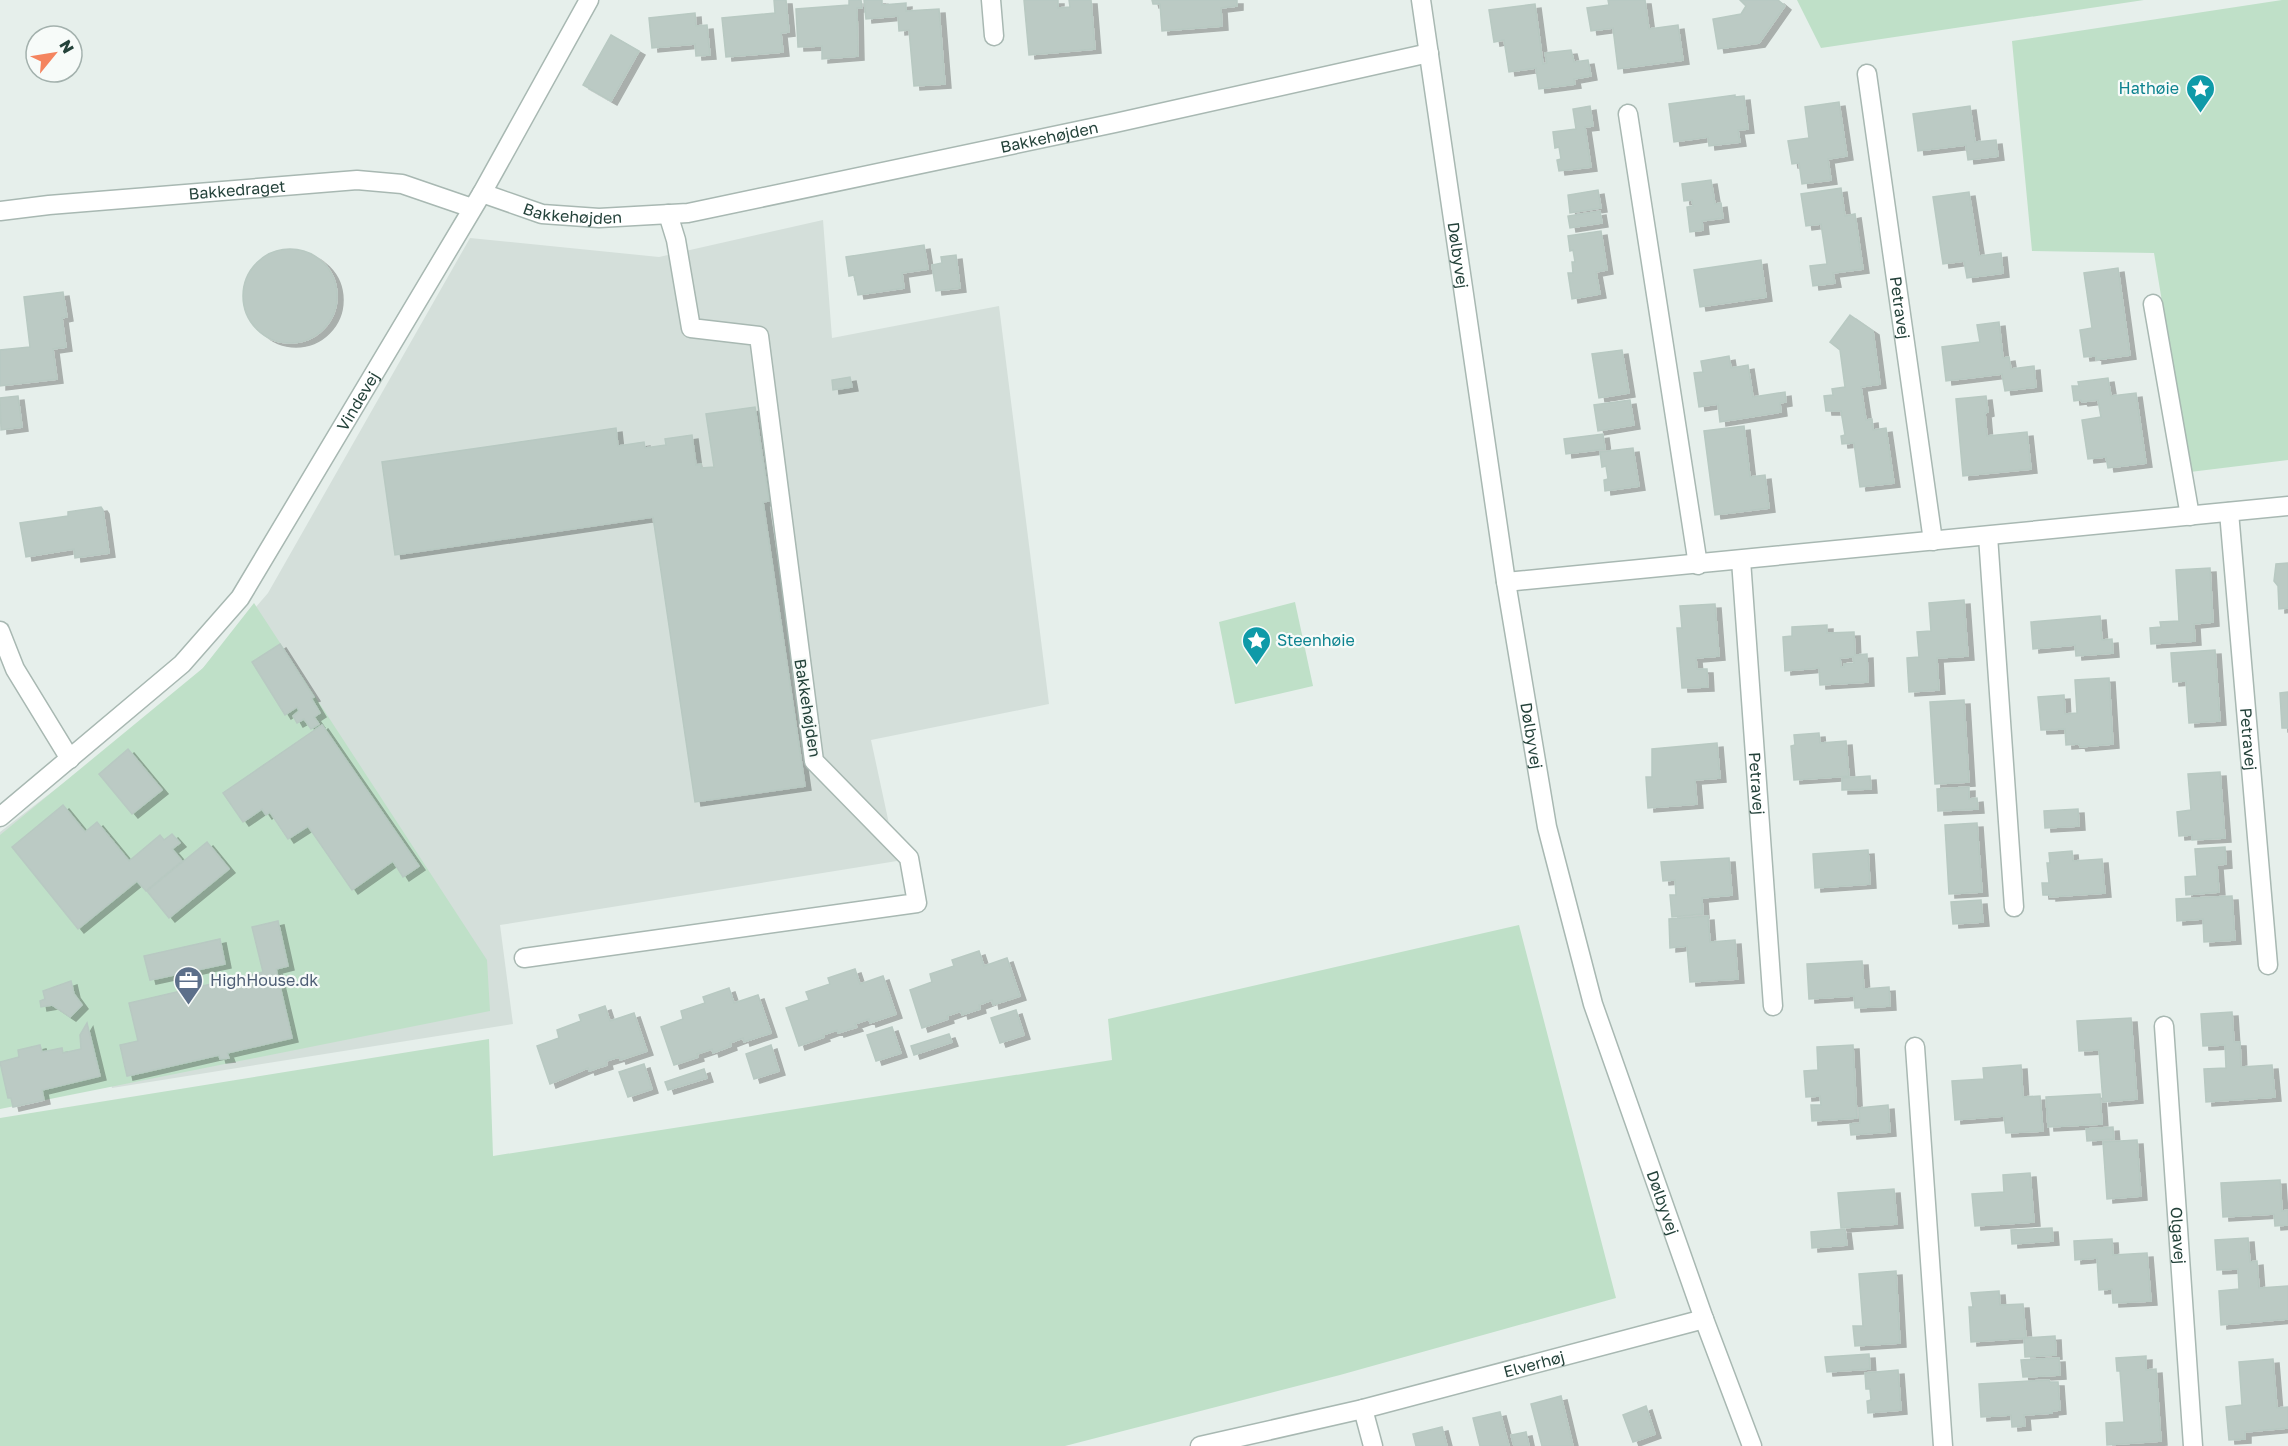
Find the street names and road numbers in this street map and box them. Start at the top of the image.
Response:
street label: Bakkehøjden [998,117,1100,157]
street label: Bakkedraget [188,176,286,204]
street label: Bakkehøjden [520,198,623,228]
street label: Dølbyvej [1444,221,1473,290]
street label: Petravej [1886,275,1914,340]
street label: Vindevej [332,368,383,435]
street label: Bakkehøjden [790,657,826,759]
street label: Dølbyvej [1516,701,1547,770]
street label: Petravej [2236,707,2261,771]
street label: Petravej [1745,751,1769,816]
street label: Dølbyvej [1642,1168,1684,1238]
street label: Olgavej [2167,1206,2190,1265]
street label: Elverhøj [1501,1346,1567,1382]

